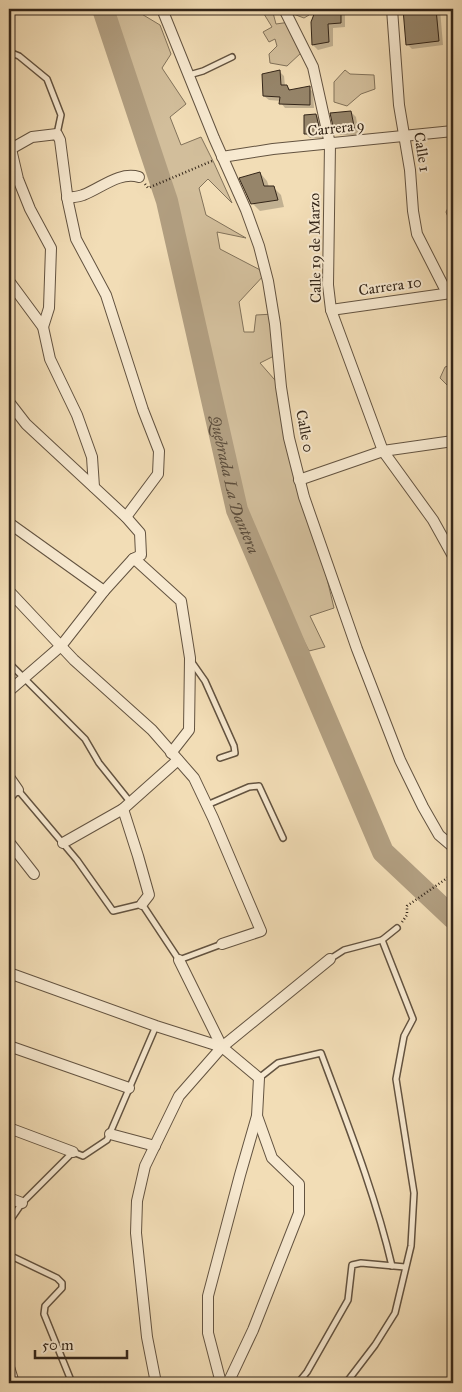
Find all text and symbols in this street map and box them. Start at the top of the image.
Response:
street label: Carrera 9 [307,116,365,140]
street label: Calle 1 [410,131,434,173]
street label: Calle 19 de Marzo [305,192,325,303]
street label: Carrera 10 [357,273,423,299]
street label: Calle 0 [292,408,318,454]
water label: Quebrada La Dantera [206,413,264,557]
scale bar [35,1327,128,1359]
text: 50 m [42,1336,74,1354]

